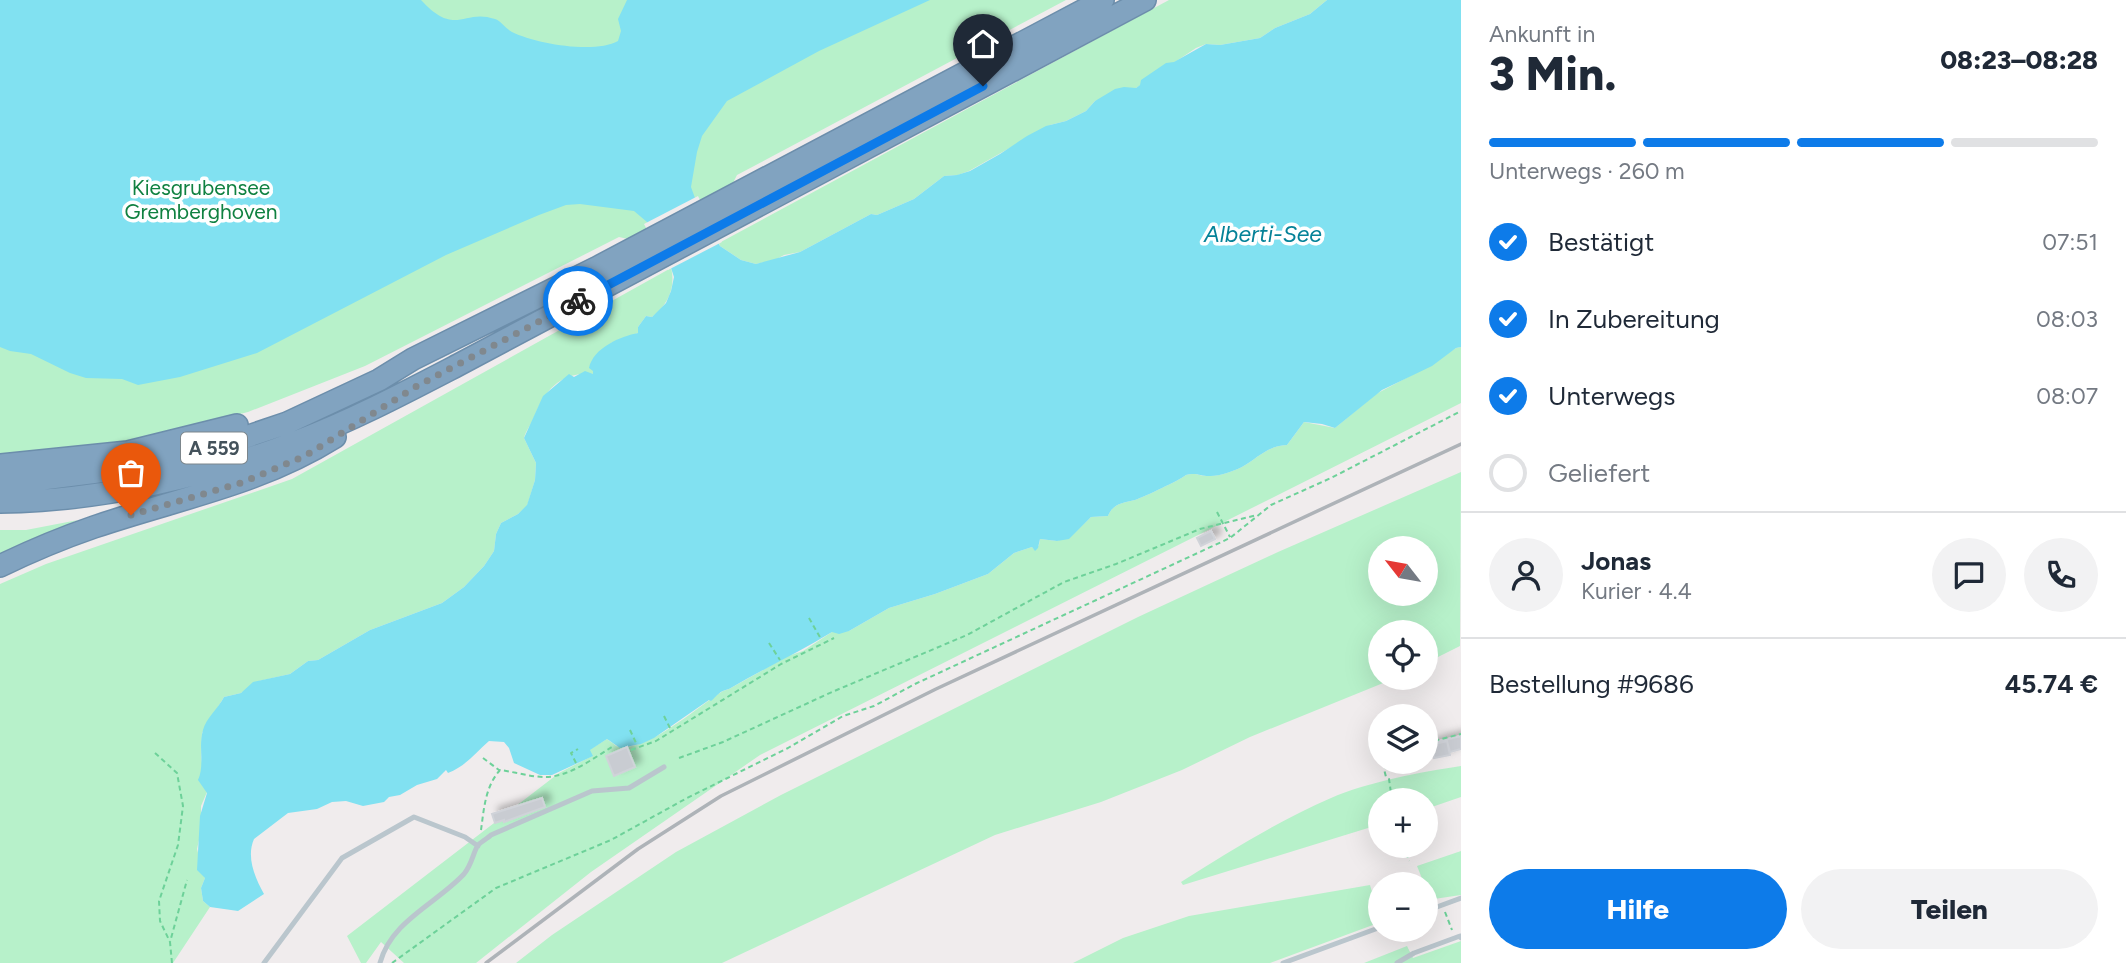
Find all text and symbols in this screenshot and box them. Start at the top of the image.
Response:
pin [953,14,1013,86]
text: Ankunft in [1489,20,1595,48]
icon: home [964,25,1002,63]
text: 08:23–08:28 [1940,44,2098,76]
text: 3 Min. [1489,46,1617,102]
text: Unterwegs · 260 m [1489,157,1685,185]
park label: Kiesgrubensee Gremberghoven [124,175,278,224]
water label: Alberti-See [1203,220,1322,248]
icon: check [1489,223,1527,261]
text: Bestätigt [1548,226,1654,258]
text: 07:51 [2042,228,2098,256]
courier [543,266,613,336]
icon: bike [559,282,597,320]
icon: check [1489,300,1527,338]
text: In Zubereitung [1548,303,1720,335]
text: 08:03 [2036,305,2098,333]
icon: check [1489,377,1527,415]
text: Unterwegs [1548,380,1675,412]
text: 08:07 [2036,382,2098,410]
road number: A 559 [181,432,247,463]
pin [101,443,161,515]
icon: bag [112,454,150,492]
text: Geliefert [1548,457,1650,489]
north arrow [1368,536,1438,606]
map controls [1368,536,1438,942]
button: person [1489,538,1563,612]
button: chat [1932,538,2006,612]
button: phone [2024,538,2098,612]
text: Jonas [1581,545,1651,577]
text: Kurier · 4.4 [1581,577,1692,605]
button: locate [1368,620,1438,690]
text: Bestellung #9686 [1489,668,1694,700]
text: 45.74 € [2005,668,2098,700]
button: layers [1368,704,1438,774]
button: + [1368,788,1438,858]
button: Hilfe [1489,869,1787,949]
button: Teilen [1801,869,2098,949]
button: − [1368,872,1438,942]

